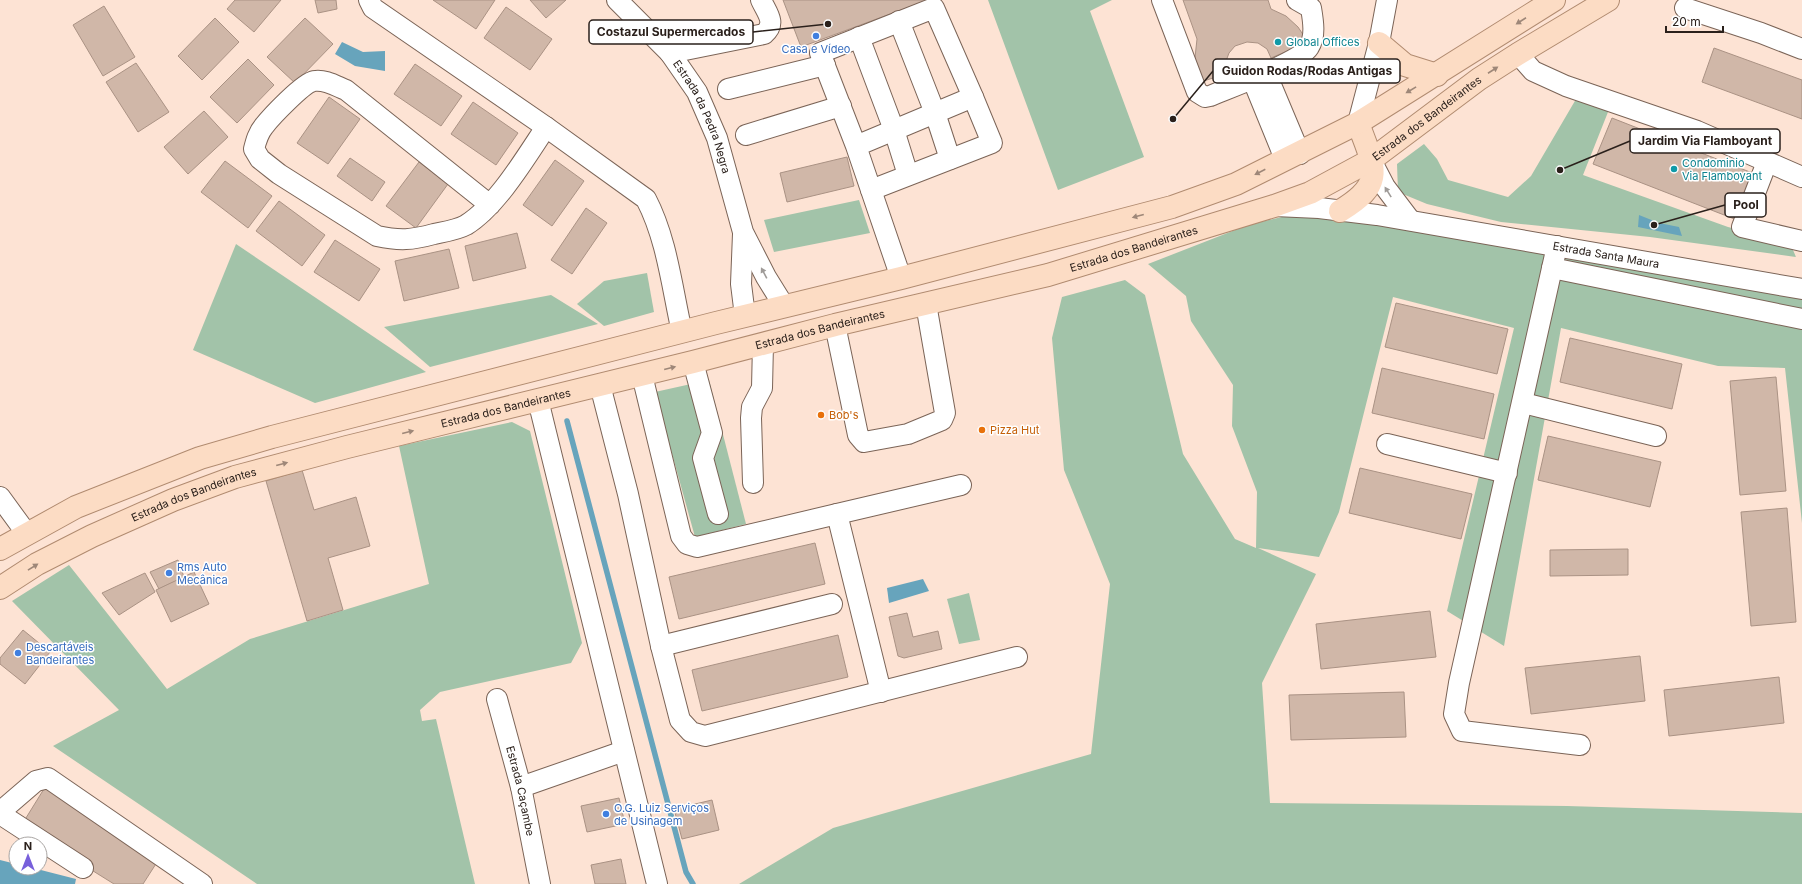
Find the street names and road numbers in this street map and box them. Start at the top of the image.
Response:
street label: Estrada da Pedra Negra [670,57,733,175]
street label: Estrada dos Bandeirantes [1369,73,1484,164]
street label: Estrada dos Bandeirantes [1068,223,1200,275]
street label: Estrada Santa Maura [1552,239,1661,271]
street label: Estrada dos Bandeirantes [754,307,886,352]
street label: Estrada dos Bandeirantes [439,385,572,431]
street label: Estrada dos Bandeirantes [129,465,258,525]
street label: Estrada Caçambe [503,744,537,837]

